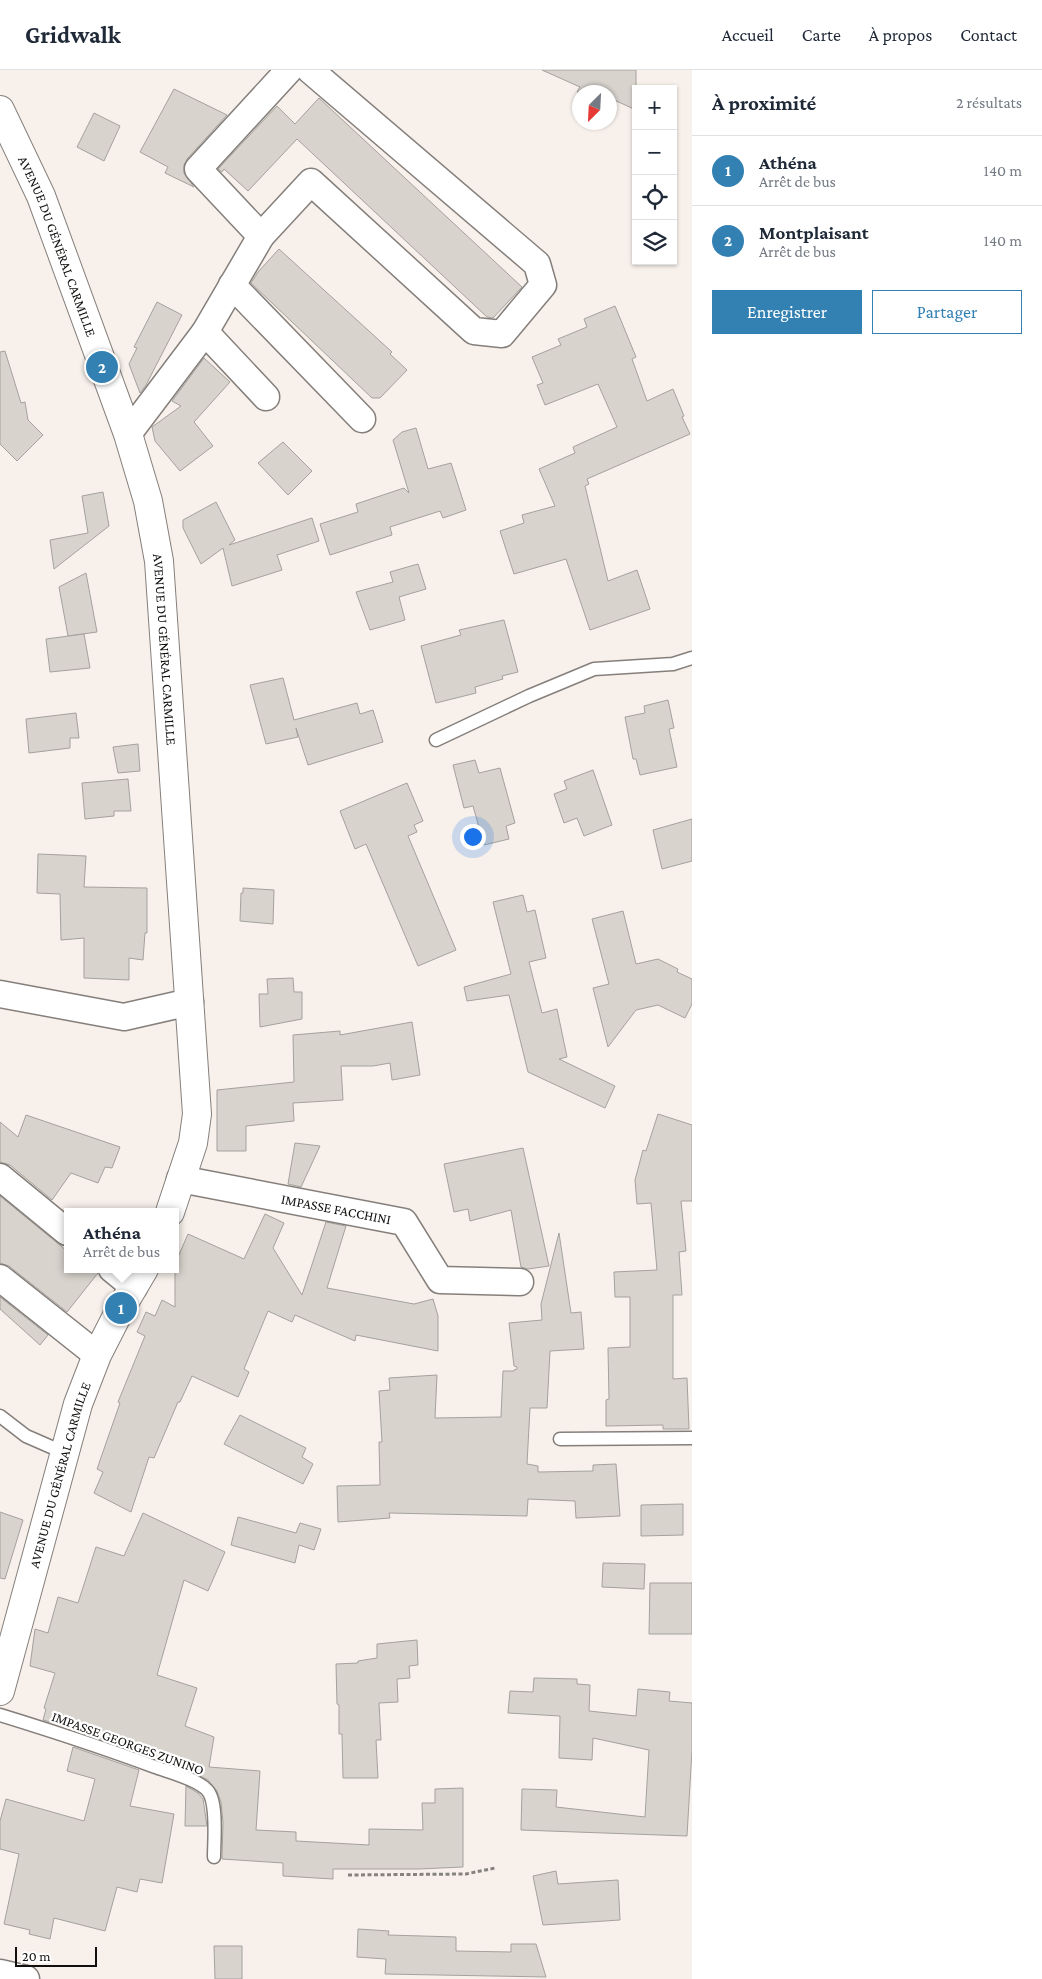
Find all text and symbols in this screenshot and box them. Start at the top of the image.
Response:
text: Gridwalk [25,21,121,48]
text: Accueil [722,25,774,45]
text: Carte [802,25,841,45]
text: À propos [869,25,932,45]
text: Contact [960,25,1017,45]
north arrow [572,85,617,130]
map controls [632,85,677,265]
button: + [632,85,677,130]
text: À proximité [712,91,816,115]
text: 2 résultats [956,94,1022,111]
button: − [632,130,677,175]
text: Athéna [759,152,817,173]
street label: AVENUE DU GÉNÉRAL CARMILLE [15,153,100,339]
text: 1 [725,162,731,179]
text: 140 m [984,162,1022,179]
text: Arrêt de bus [759,173,836,190]
button: locate [632,175,677,220]
button: layers [632,220,677,265]
text: Montplaisant [759,222,869,243]
text: 2 [724,232,732,249]
text: 140 m [984,232,1022,249]
text: Arrêt de bus [759,243,836,260]
button: Enregistrer [712,290,862,334]
button: Partager [872,290,1022,334]
pin: 2 [86,348,118,386]
street label: AVENUE DU GÉNÉRAL CARMILLE [150,552,180,746]
your location [460,824,486,850]
street label: IMPASSE FACCHINI [280,1191,392,1227]
popup [64,1208,179,1273]
text: Athéna [83,1222,141,1243]
text: Arrêt de bus [83,1243,160,1260]
pin: 1 [105,1289,137,1327]
street label: AVENUE DU GÉNÉRAL CARMILLE [26,1379,94,1570]
street label: IMPASSE GEORGES ZUNINO [50,1708,206,1778]
scale bar [15,1944,98,1967]
text: 20 m [22,1948,50,1964]

